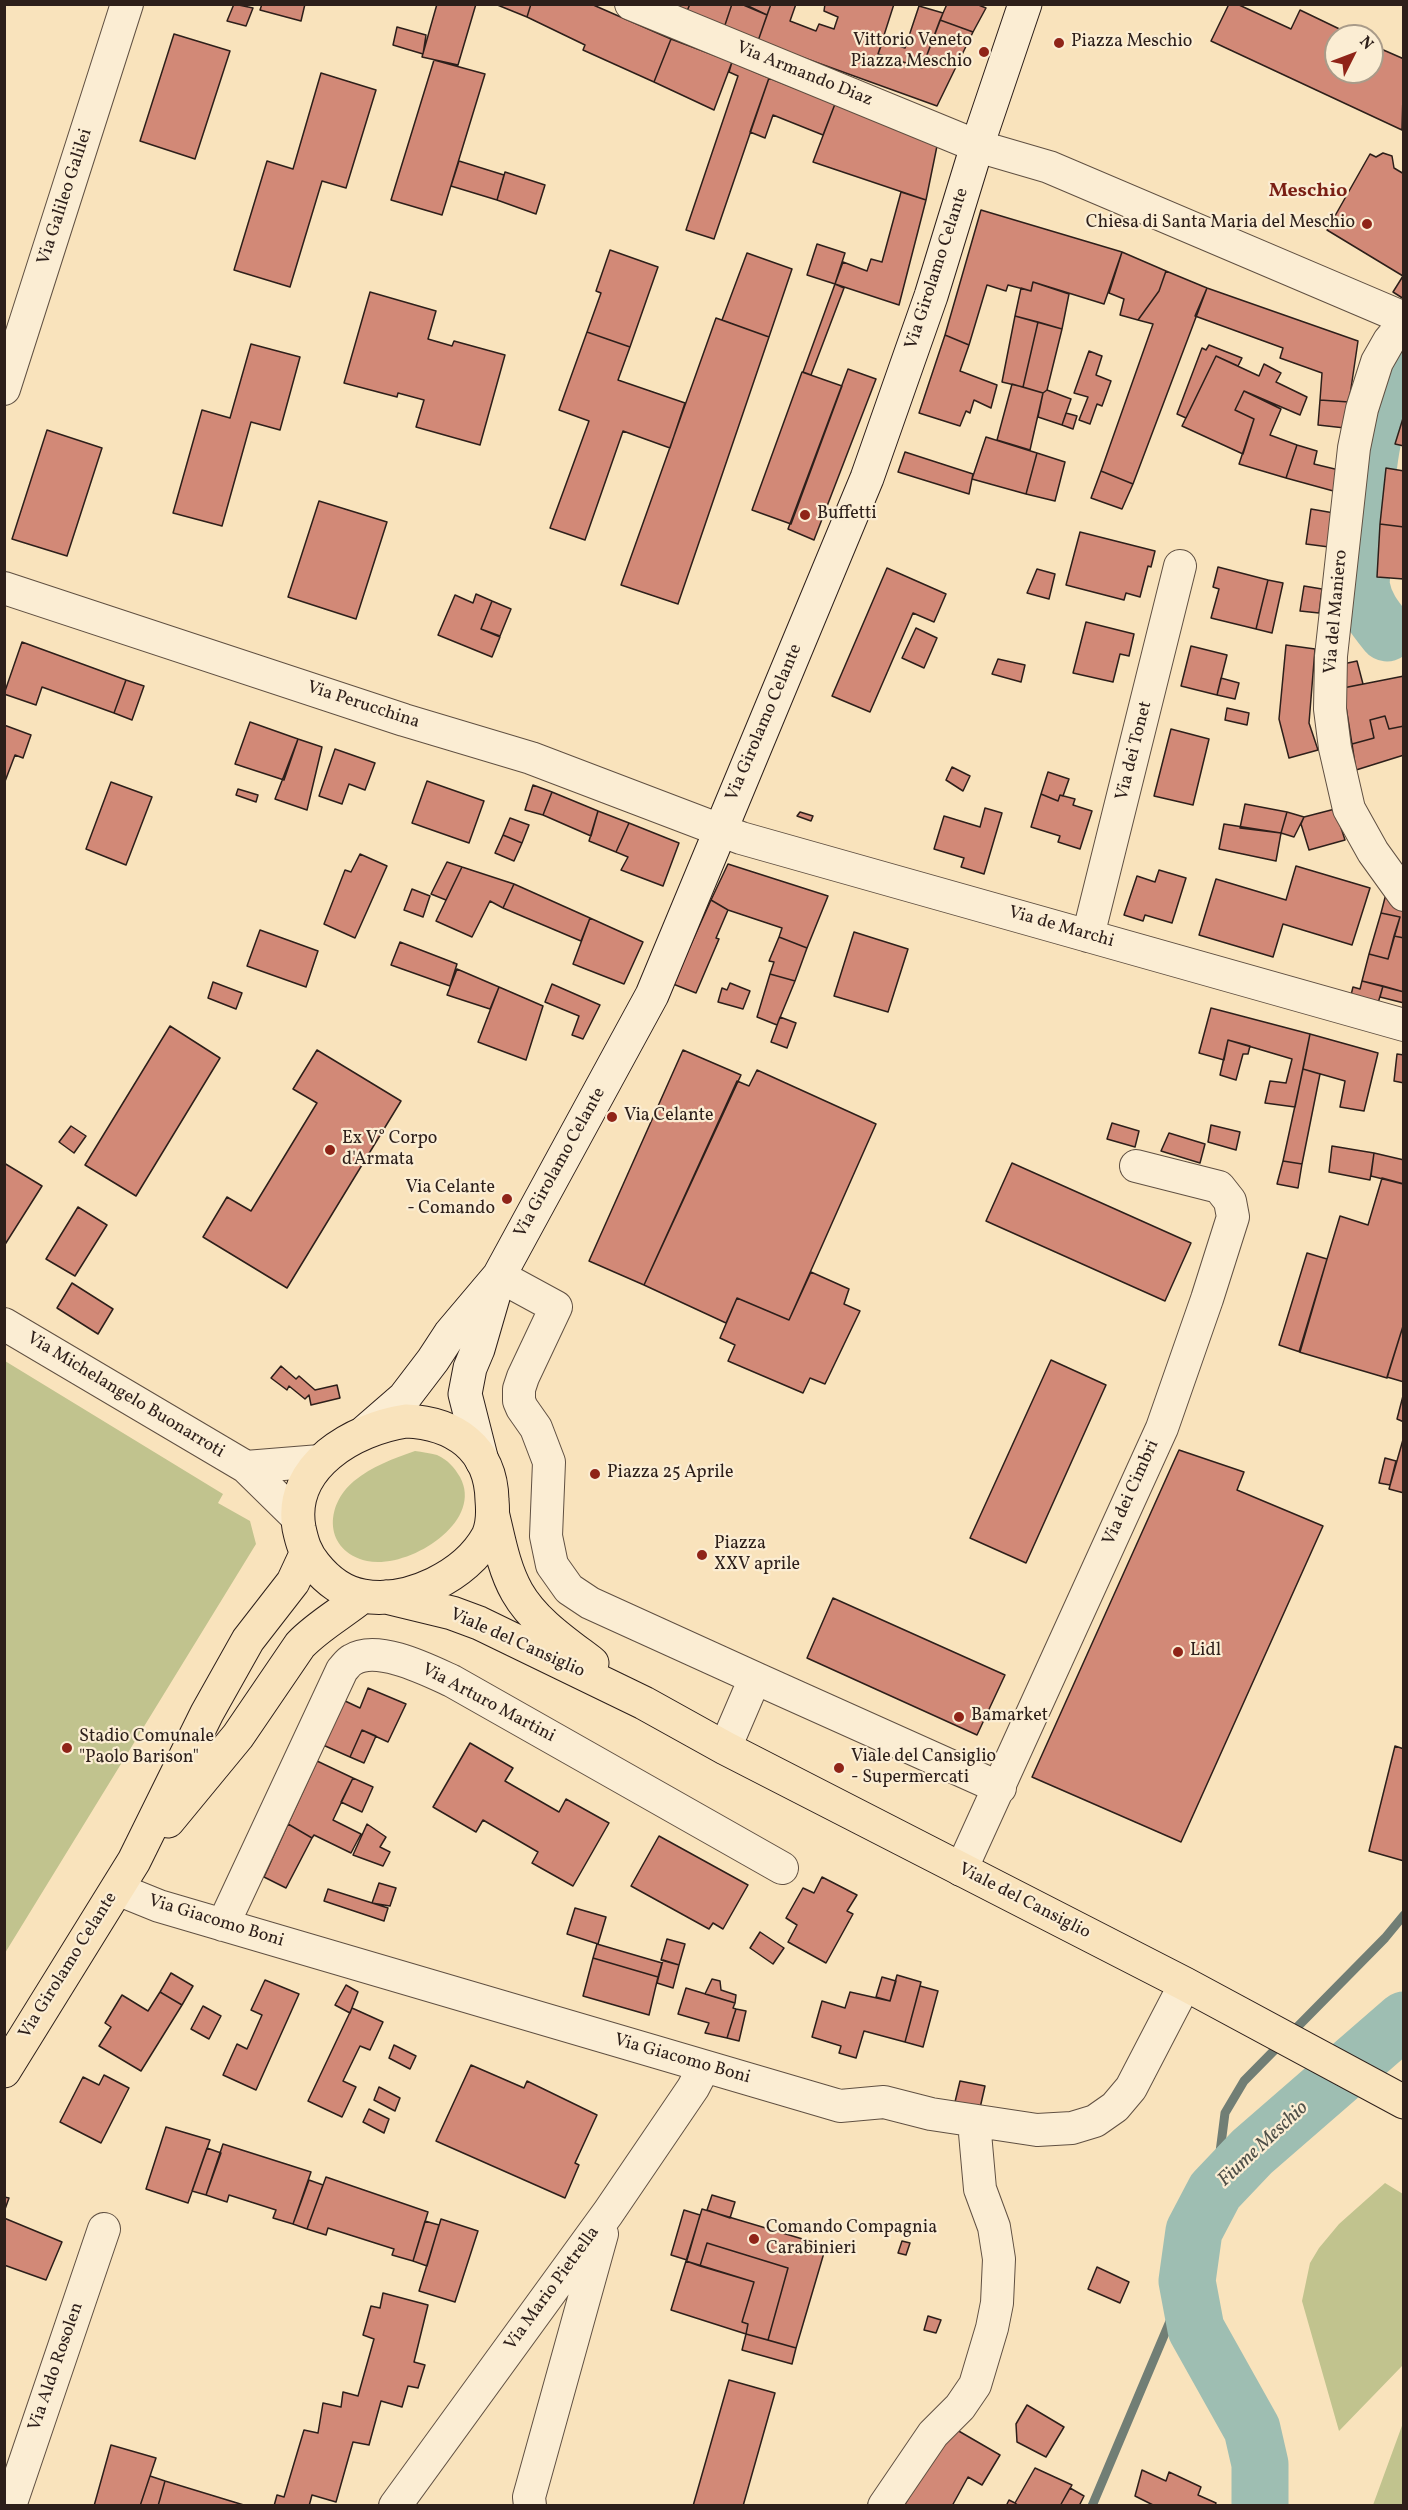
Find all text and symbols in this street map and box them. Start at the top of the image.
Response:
north arrow [1324,24,1384,84]
place label: Vittorio Veneto Piazza Meschio [851,31,972,74]
place label: Piazza Meschio [1071,32,1192,54]
text: N [1354,32,1378,55]
marker: Piazza Meschio [1052,36,1066,50]
street label: Via Armando Diaz [733,38,875,112]
marker: Vittorio Veneto Piazza Meschio [977,45,991,59]
street label: Via Galileo Galilei [34,126,98,268]
district label: Meschio [1269,180,1347,204]
street label: Via Girolamo Celante [902,186,974,352]
place label: Chiesa di Santa Maria del Meschio [1086,213,1355,235]
marker: Chiesa di Santa Maria del Meschio [1360,217,1374,231]
place label: Buffetti [817,504,877,526]
marker: Buffetti [798,508,812,522]
street label: Via del Maniero [1321,549,1353,675]
street label: Via Girolamo Celante [722,641,808,805]
street label: Via Perucchina [304,678,422,734]
street label: Via dei Tonet [1112,699,1158,803]
street label: Via de Marchi [1006,903,1116,953]
street label: Via Girolamo Celante [511,1084,611,1242]
place label: Via Celante [624,1106,713,1128]
marker: Via Celante [605,1110,619,1124]
place label: Ex V° Corpo d'Armata [342,1129,437,1172]
marker: Ex V° Corpo d'Armata [323,1143,337,1157]
place label: Via Celante - Comando [406,1178,495,1220]
marker: Via Celante - Comando [500,1192,514,1206]
street label: Via Michelangelo Buonarroti [22,1328,228,1464]
street label: Via dei Cimbri [1099,1437,1165,1549]
place label: Piazza 25 Aprile [607,1463,734,1485]
marker: Piazza 25 Aprile [588,1467,602,1481]
place label: Piazza XXV aprile [714,1534,800,1576]
marker: Piazza XXV aprile [695,1548,709,1562]
street label: Viale del Cansiglio [446,1605,588,1683]
place label: Lidl [1190,1641,1221,1663]
marker: Lidl [1171,1645,1185,1659]
street label: Via Arturo Martini [418,1660,558,1748]
place label: Bamarket [971,1706,1048,1728]
marker: Bamarket [952,1710,966,1724]
place label: Stadio Comunale "Paolo Barison" [79,1727,214,1770]
marker: Stadio Comunale "Paolo Barison" [60,1741,74,1755]
place label: Viale del Cansiglio - Supermercati [851,1747,996,1790]
marker: Viale del Cansiglio - Supermercati [832,1761,846,1775]
street label: Viale del Cansiglio [954,1859,1094,1945]
street label: Via Girolamo Celante [15,1889,123,2043]
street label: Via Giacomo Boni [146,1891,286,1953]
street label: Via Giacomo Boni [611,2030,753,2090]
water label: Fiume Meschio [1214,2097,1314,2193]
place label: Comando Compagnia Carabinieri [766,2218,937,2260]
street label: Via Mario Pietrella [501,2223,605,2355]
marker: Comando Compagnia Carabinieri [747,2232,761,2246]
street label: Via Aldo Rosolen [25,2300,89,2434]

